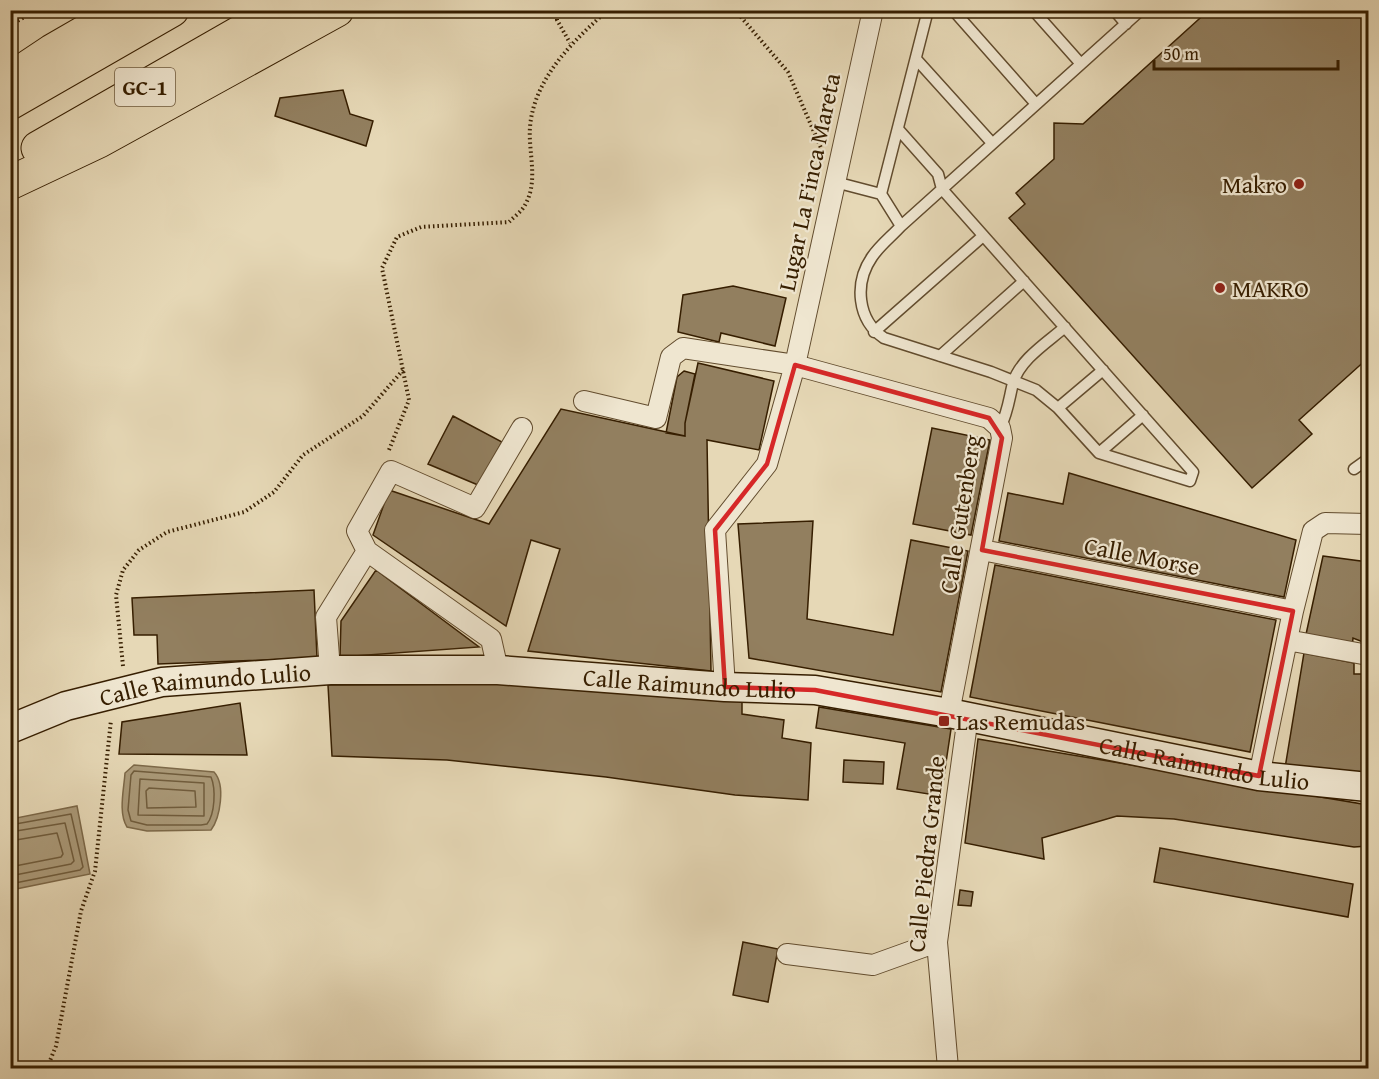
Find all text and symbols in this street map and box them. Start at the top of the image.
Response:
scale bar [1154,33,1338,71]
text: 50 m [1163,40,1199,67]
road number: GC-1 [115,68,175,106]
street label: Lugar La Finca Mareta [769,69,849,294]
place label: Makro [1222,167,1287,202]
marker: Makro [1292,177,1306,191]
place label: MAKRO [1232,271,1309,306]
marker: MAKRO [1213,281,1227,295]
street label: Calle Gutenberg [930,432,990,596]
street label: Calle Morse [1081,528,1203,584]
street label: Calle Raimundo Lulio [96,654,312,715]
street label: Calle Raimundo Lulio [582,659,797,707]
place label: Las Remudas [956,704,1085,739]
marker: Las Remudas [937,714,951,728]
street label: Calle Raimundo Lulio [1096,726,1311,799]
street label: Calle Piedra Grande [898,754,954,954]

